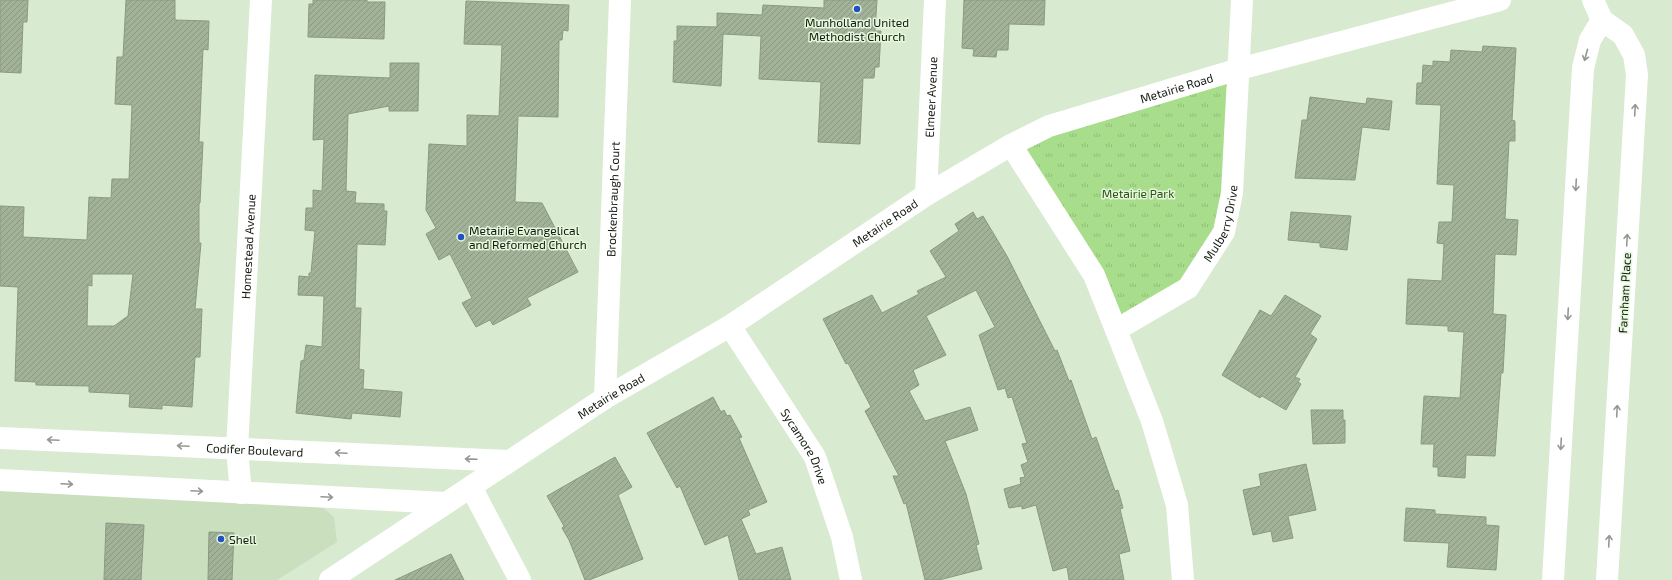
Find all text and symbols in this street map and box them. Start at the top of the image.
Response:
marker: Munholland United Methodist Church [852,4,862,14]
place label: Munholland United Methodist Church [805,15,909,43]
one-way arrow [1582,49,1589,62]
street label: Elmeer Avenue [922,56,939,138]
street label: Metairie Road [1138,70,1215,105]
one-way arrow [1631,104,1638,117]
street label: Brockenbraugh Court [603,141,622,257]
one-way arrow [1572,178,1579,191]
street label: Mulberry Drive [1200,185,1239,264]
park label: Metairie Park [1102,186,1174,200]
street label: Homestead Avenue [238,194,258,299]
street label: Metairie Road [849,196,920,250]
place label: Metairie Evangelical and Reformed Church [469,223,587,251]
marker: Metairie Evangelical and Reformed Church [456,232,466,242]
one-way arrow [1624,234,1631,247]
street label: Farnham Place [1615,252,1633,334]
one-way arrow [1565,307,1572,320]
street label: Metairie Road [575,370,647,421]
one-way arrow [1613,405,1621,418]
street label: Sycamore Drive [778,406,831,486]
one-way arrow [47,437,60,444]
one-way arrow [1557,437,1564,450]
street label: Codifer Boulevard [206,440,304,459]
one-way arrow [177,442,190,450]
one-way arrow [335,450,348,457]
one-way arrow [464,455,477,463]
one-way arrow [60,480,73,488]
one-way arrow [190,487,203,494]
one-way arrow [320,494,333,501]
place label: Shell [229,532,257,546]
marker: Shell [216,534,226,544]
one-way arrow [1606,535,1613,548]

